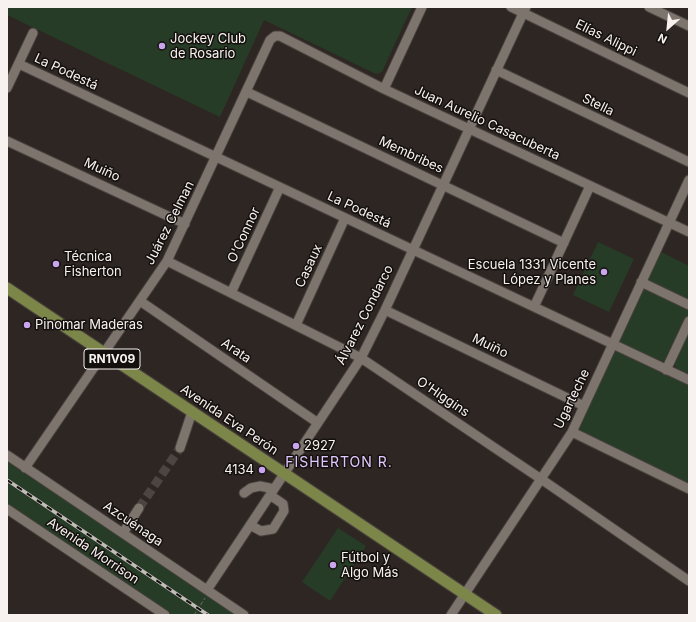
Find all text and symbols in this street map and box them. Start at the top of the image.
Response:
north arrow [648,8,688,48]
street label: Elías Alippi [573,16,639,60]
place label: Jockey Club de Rosario [170,31,246,62]
text: N [656,31,669,47]
marker: Jockey Club de Rosario [157,41,167,51]
street label: La Podestá [32,50,100,94]
street label: Juan Aurelio Casacuberta [412,82,562,164]
street label: Stella [579,91,617,119]
street label: Membribes [376,133,446,177]
street label: Muiño [81,155,123,185]
street label: Juárez Celman [142,179,198,267]
street label: La Podestá [325,188,393,232]
street label: O'Connor [224,205,264,265]
street label: Casaux [292,242,326,290]
place label: Técnica Fisherton [64,249,122,280]
place label: Escuela 1331 Vicente López y Planes [468,257,596,288]
marker: Técnica Fisherton [51,259,61,269]
street label: Álvarez Condarco [333,263,397,367]
marker: Escuela 1331 Vicente López y Planes [599,267,609,277]
place label: Pinomar Maderas [35,317,143,333]
marker: Pinomar Maderas [22,320,32,330]
street label: Muiño [469,331,511,361]
street label: Arata [218,335,254,367]
road number: RN1V09 [84,349,140,369]
street label: Ugarteche [551,367,593,431]
street label: O'Higgins [414,374,472,420]
street label: Avenida Eva Perón [177,382,281,458]
place label: 2927 [304,438,335,454]
marker: 2927 [291,441,301,451]
district label: FISHERTON R. [285,455,393,471]
place label: 4134 [224,462,254,478]
marker: 4134 [257,465,267,475]
street label: Azcuénaga [100,498,166,550]
street label: Avenida Morrison [44,514,142,588]
place label: Fútbol y Algo Más [341,550,398,581]
marker: Fútbol y Algo Más [328,560,338,570]

